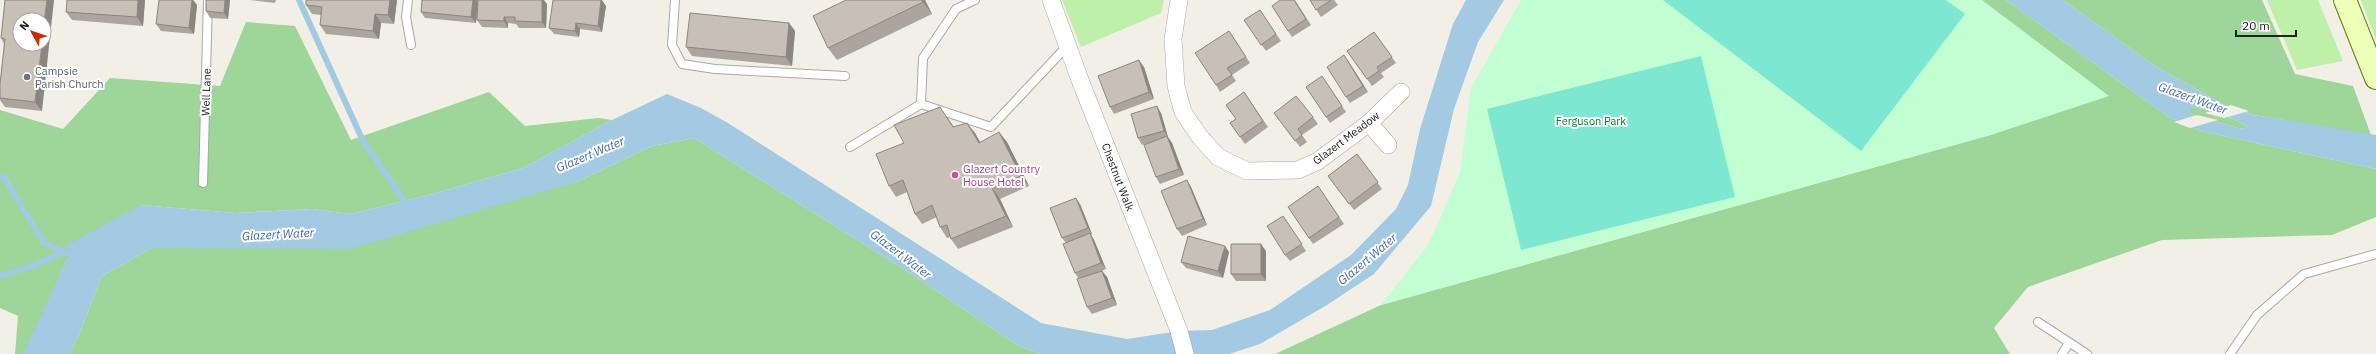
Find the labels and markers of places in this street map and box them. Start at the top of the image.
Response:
place label: Campsie Parish Church [35,64,104,91]
marker: Campsie Parish Church [22,72,32,82]
place label: Glazert Country House Hotel [963,162,1041,189]
marker: Glazert Country House Hotel [950,170,960,180]

